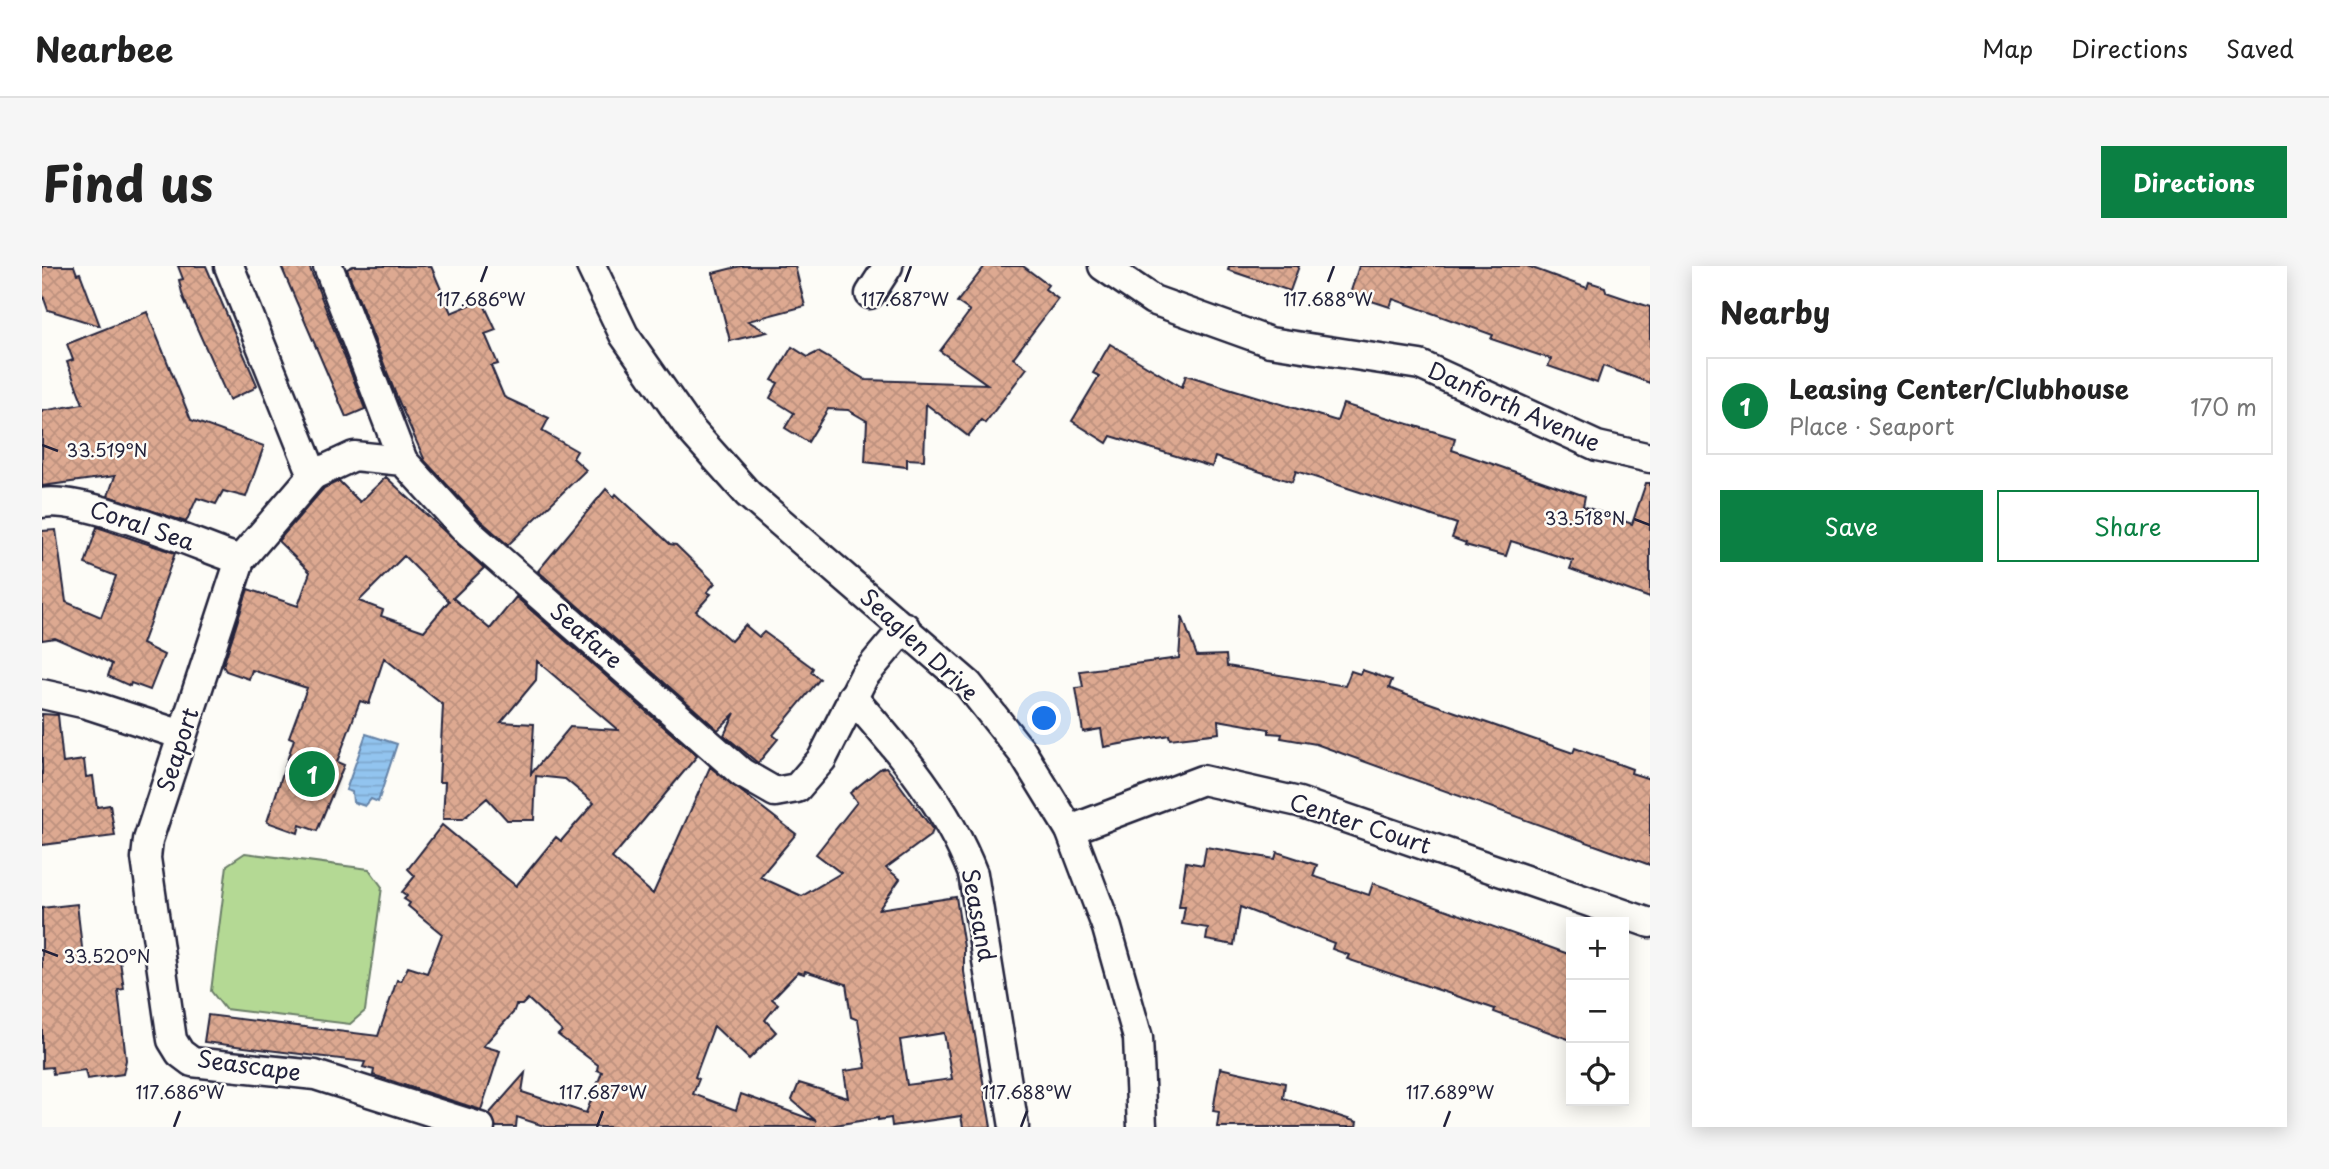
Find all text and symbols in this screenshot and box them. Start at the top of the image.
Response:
text: Nearbee [35,23,173,73]
text: Map [1982,30,2033,66]
text: Directions [2071,30,2188,66]
text: Saved [2226,30,2294,66]
text: Find us [42,145,213,219]
button: Directions [2101,146,2287,218]
text: 117.686°W [437,285,526,312]
text: 117.687°W [861,285,949,312]
text: 117.688°W [1283,285,1373,312]
text: Nearby [1720,289,1830,334]
street label: Danforth Avenue [1423,352,1607,459]
text: Leasing Center/Clubhouse [1789,369,2129,408]
text: 1 [1740,389,1751,424]
text: 170 m [2190,389,2257,424]
text: Place · Seaport [1789,408,1954,443]
text: 33.519°N [66,436,148,463]
street label: Coral Sea [85,490,200,559]
button: Save [1720,490,1983,562]
button: Share [1997,490,2259,562]
text: 33.518°N [1545,504,1625,531]
street label: Seaglen Drive [853,580,987,708]
street label: Seafare [543,593,631,676]
your location [1027,701,1061,735]
street label: Seaport [146,703,207,796]
pin: 1 [289,748,335,800]
street label: Center Court [1285,783,1436,862]
street label: Seasand [953,865,1006,964]
map controls [1566,917,1629,1106]
button: + [1566,917,1629,980]
text: 33.520°N [63,942,151,969]
button: − [1566,980,1629,1043]
street label: Seascape [195,1040,303,1089]
button: locate [1566,1043,1629,1106]
text: 117.686°W [136,1078,225,1105]
text: 117.687°W [559,1078,647,1105]
text: 117.688°W [982,1078,1072,1105]
text: 117.689°W [1406,1078,1495,1105]

